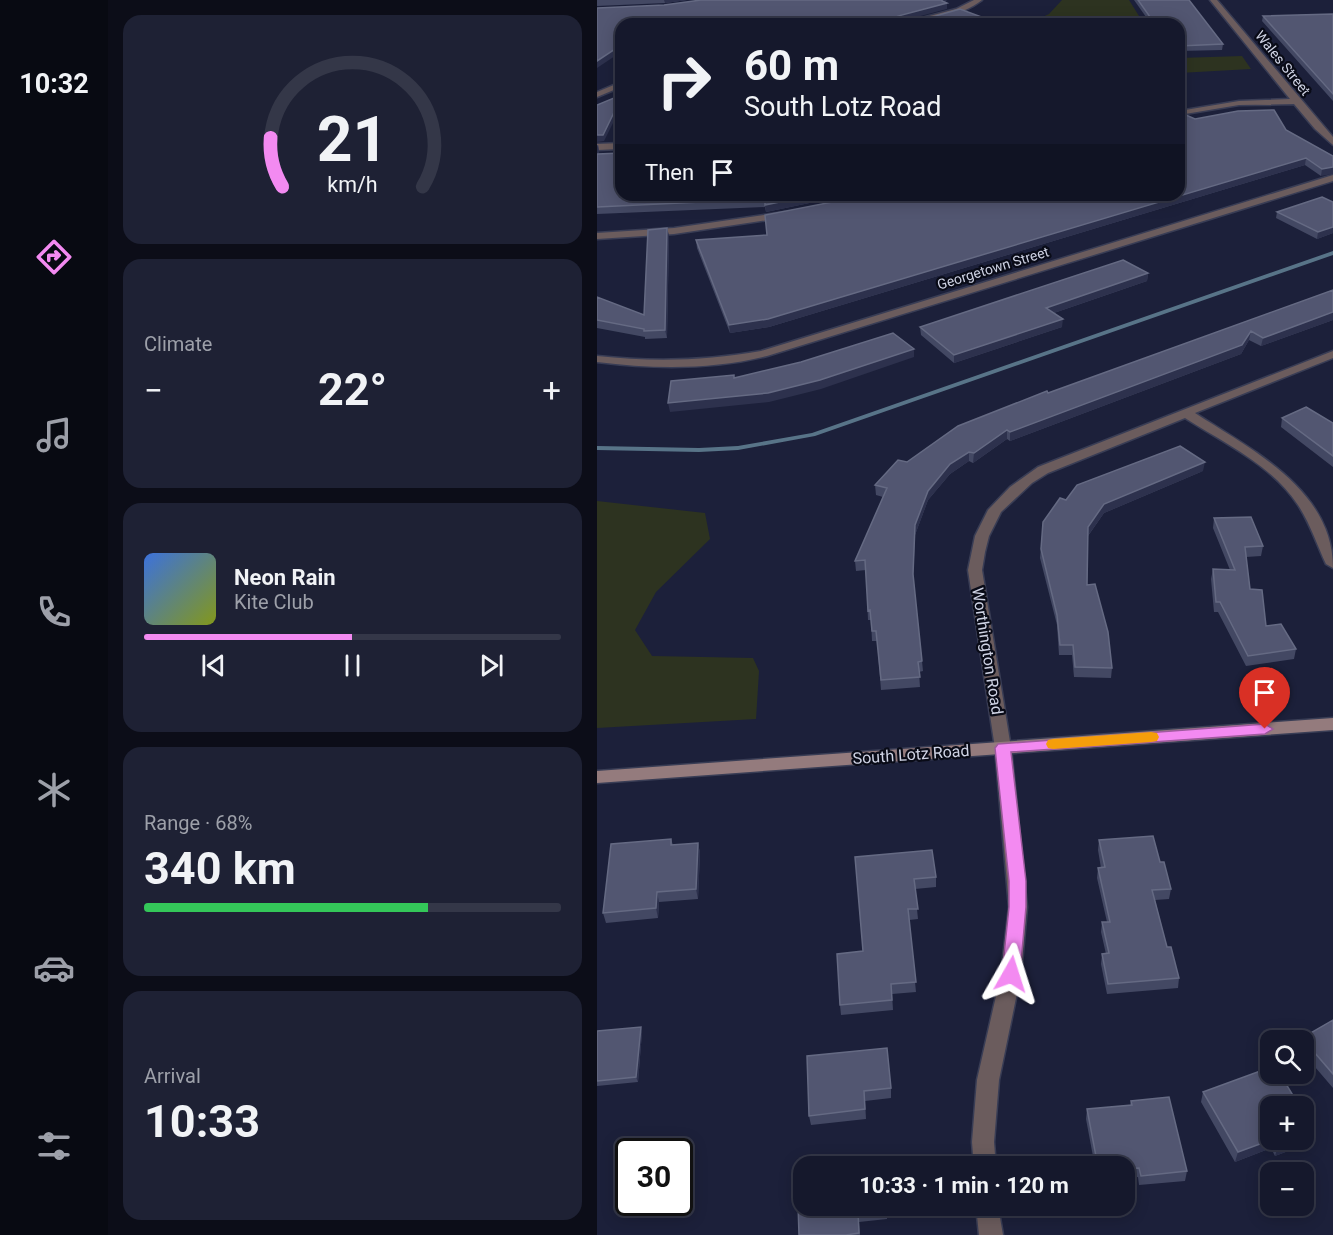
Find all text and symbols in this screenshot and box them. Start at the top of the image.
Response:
street label: Wales Street [1252,28,1314,99]
text: 60 m [744,41,839,90]
icon: right [645,42,723,120]
text: 10:32 [19,68,89,100]
text: South Lotz Road [744,91,942,123]
text: 21 [317,103,388,176]
icon: arrive [706,156,739,189]
text: Then [645,160,694,185]
text: km/h [327,172,378,197]
icon: directions [33,236,75,278]
street label: Georgetown Street [935,243,1051,293]
text: Climate [144,332,212,356]
text: 22° [318,363,387,416]
text: − [144,371,163,410]
text: + [542,371,561,410]
icon: music [33,414,75,456]
text: Neon Rain [234,565,336,590]
street label: Worthington Road [968,586,1007,716]
text: Kite Club [234,590,314,614]
icon: phone [33,591,75,633]
icon: previous [197,649,230,682]
icon: pause [336,649,369,682]
icon: next [475,649,508,682]
pin [1239,667,1290,729]
icon: arrive [1248,676,1281,709]
street label: South Lotz Road [852,741,970,768]
icon: climate [33,769,75,811]
text: Range · 68% [144,811,252,835]
text: 340 km [144,842,296,895]
position arrow [979,942,1043,1006]
icon: car [33,947,75,989]
map controls [1260,1030,1314,1216]
button: search [1260,1030,1314,1084]
text: Arrival [144,1064,201,1088]
text: 10:33 [144,1095,260,1148]
button: + [1260,1096,1314,1150]
icon: filters [33,1125,75,1167]
speed limit sign: 30 [615,1138,693,1216]
button: − [1260,1162,1314,1216]
text: 10:33 · 1 min · 120 m [859,1173,1069,1198]

